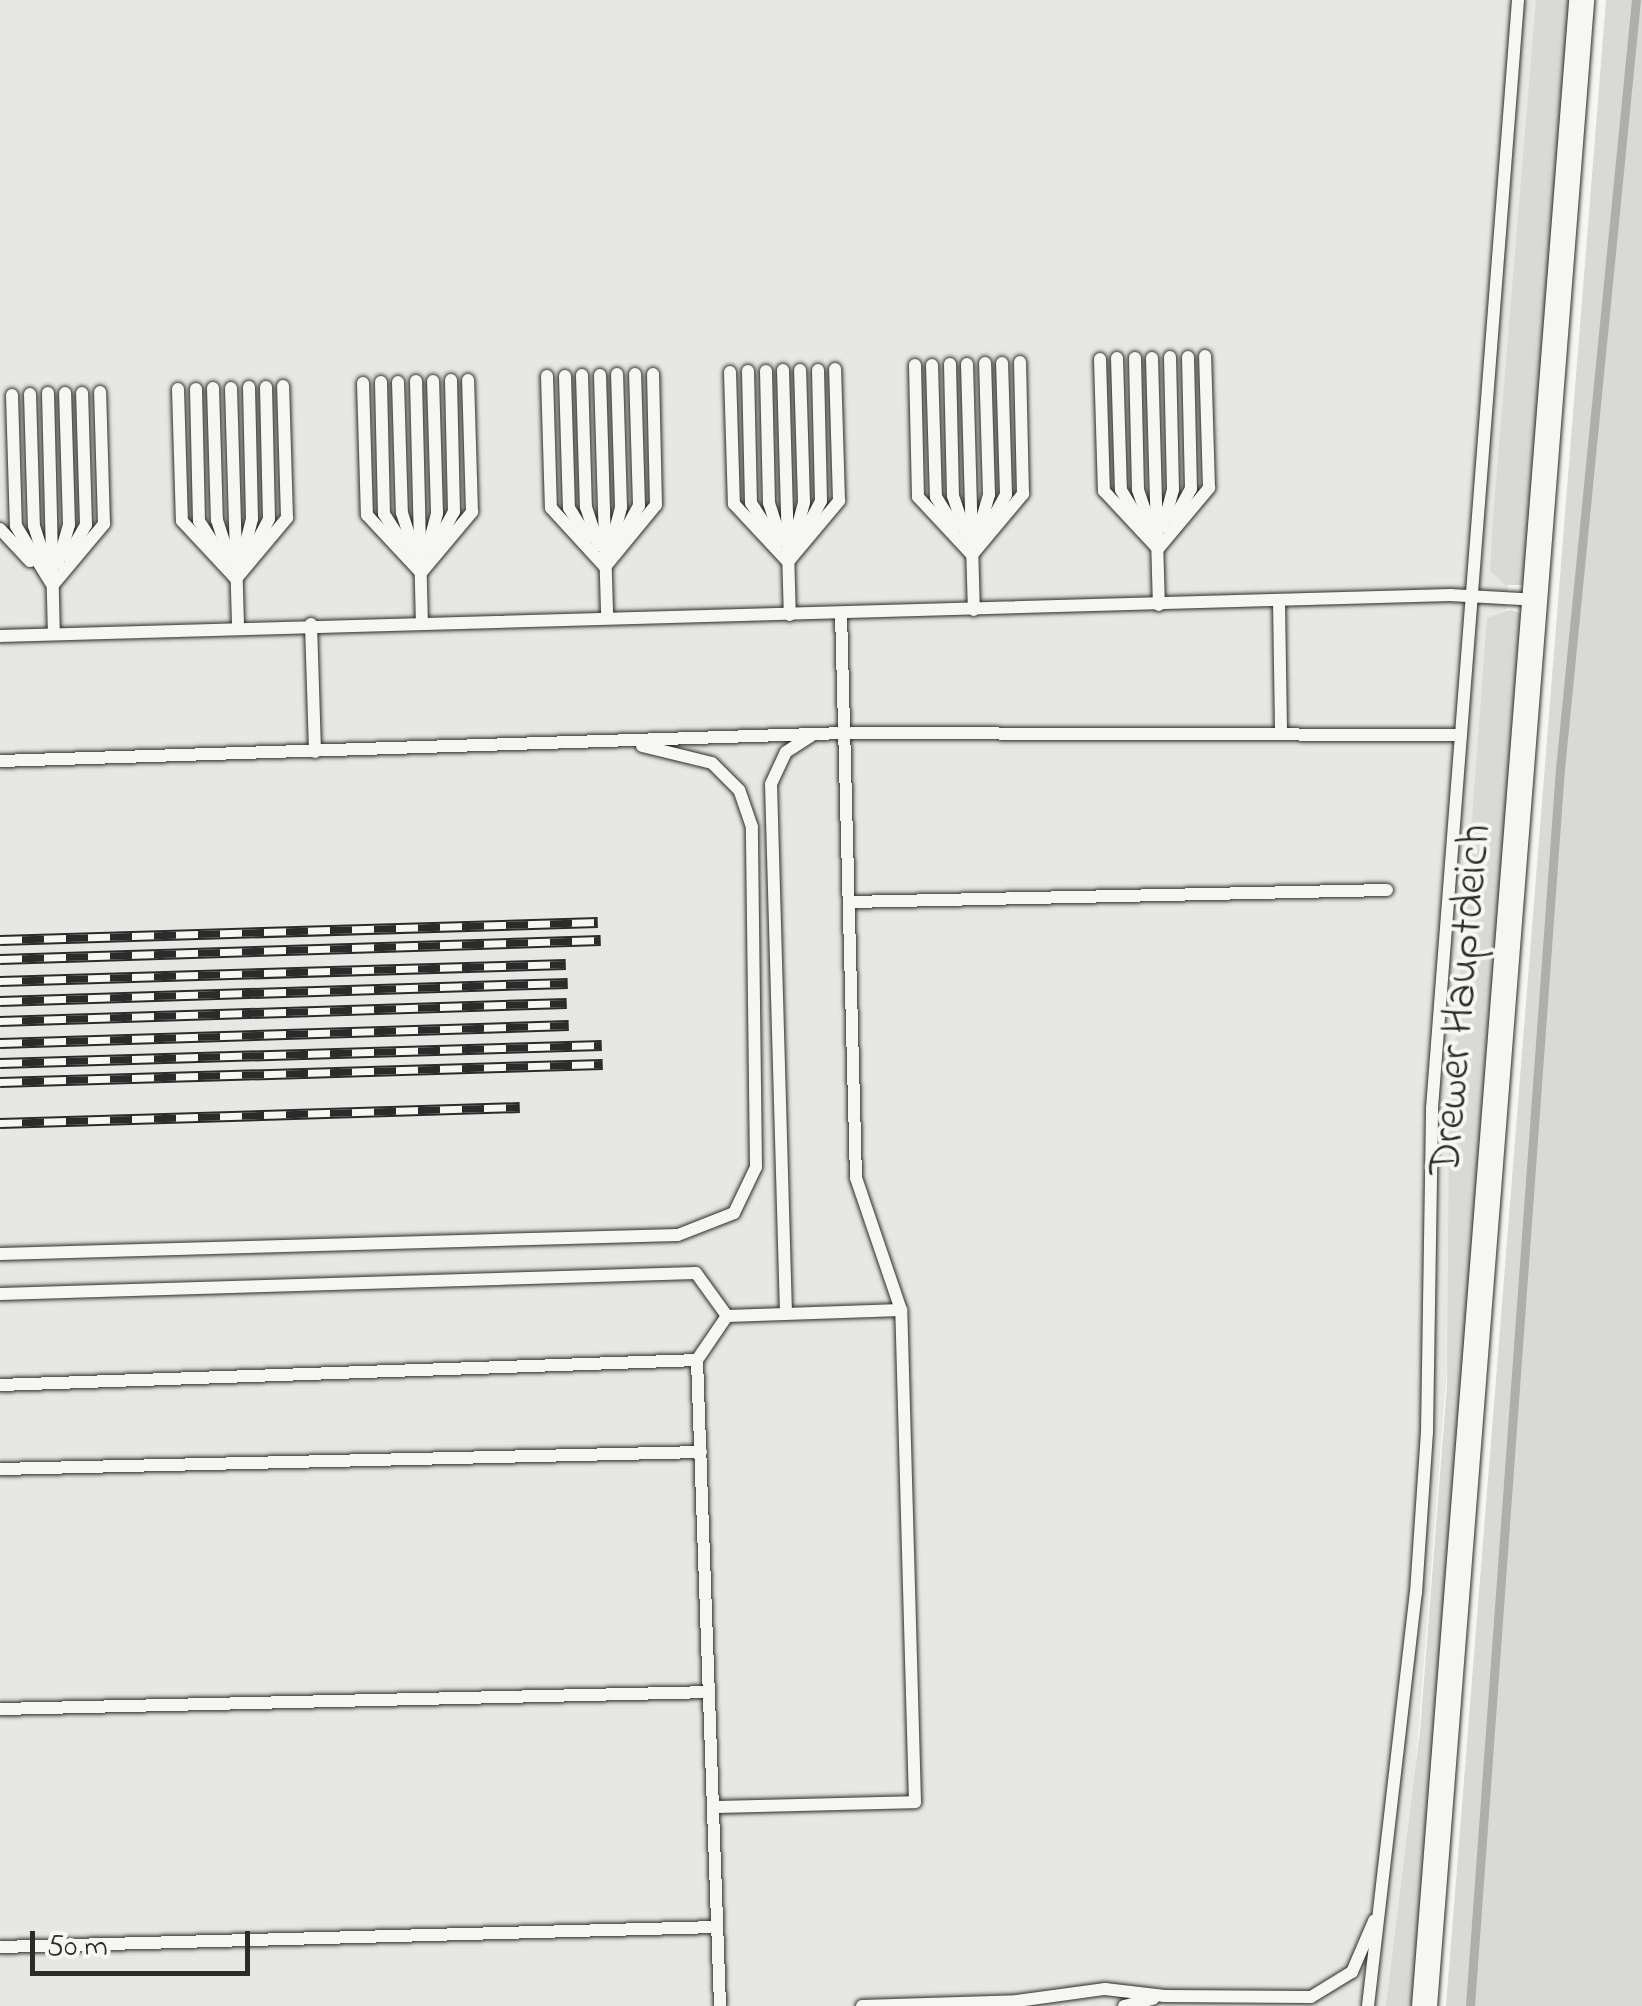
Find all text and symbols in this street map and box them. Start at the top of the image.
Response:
street label: Drewer Hauptdeich [1421,822,1505,1178]
scale bar [35,1911,255,1973]
text: 50 m [47,1926,108,1970]

